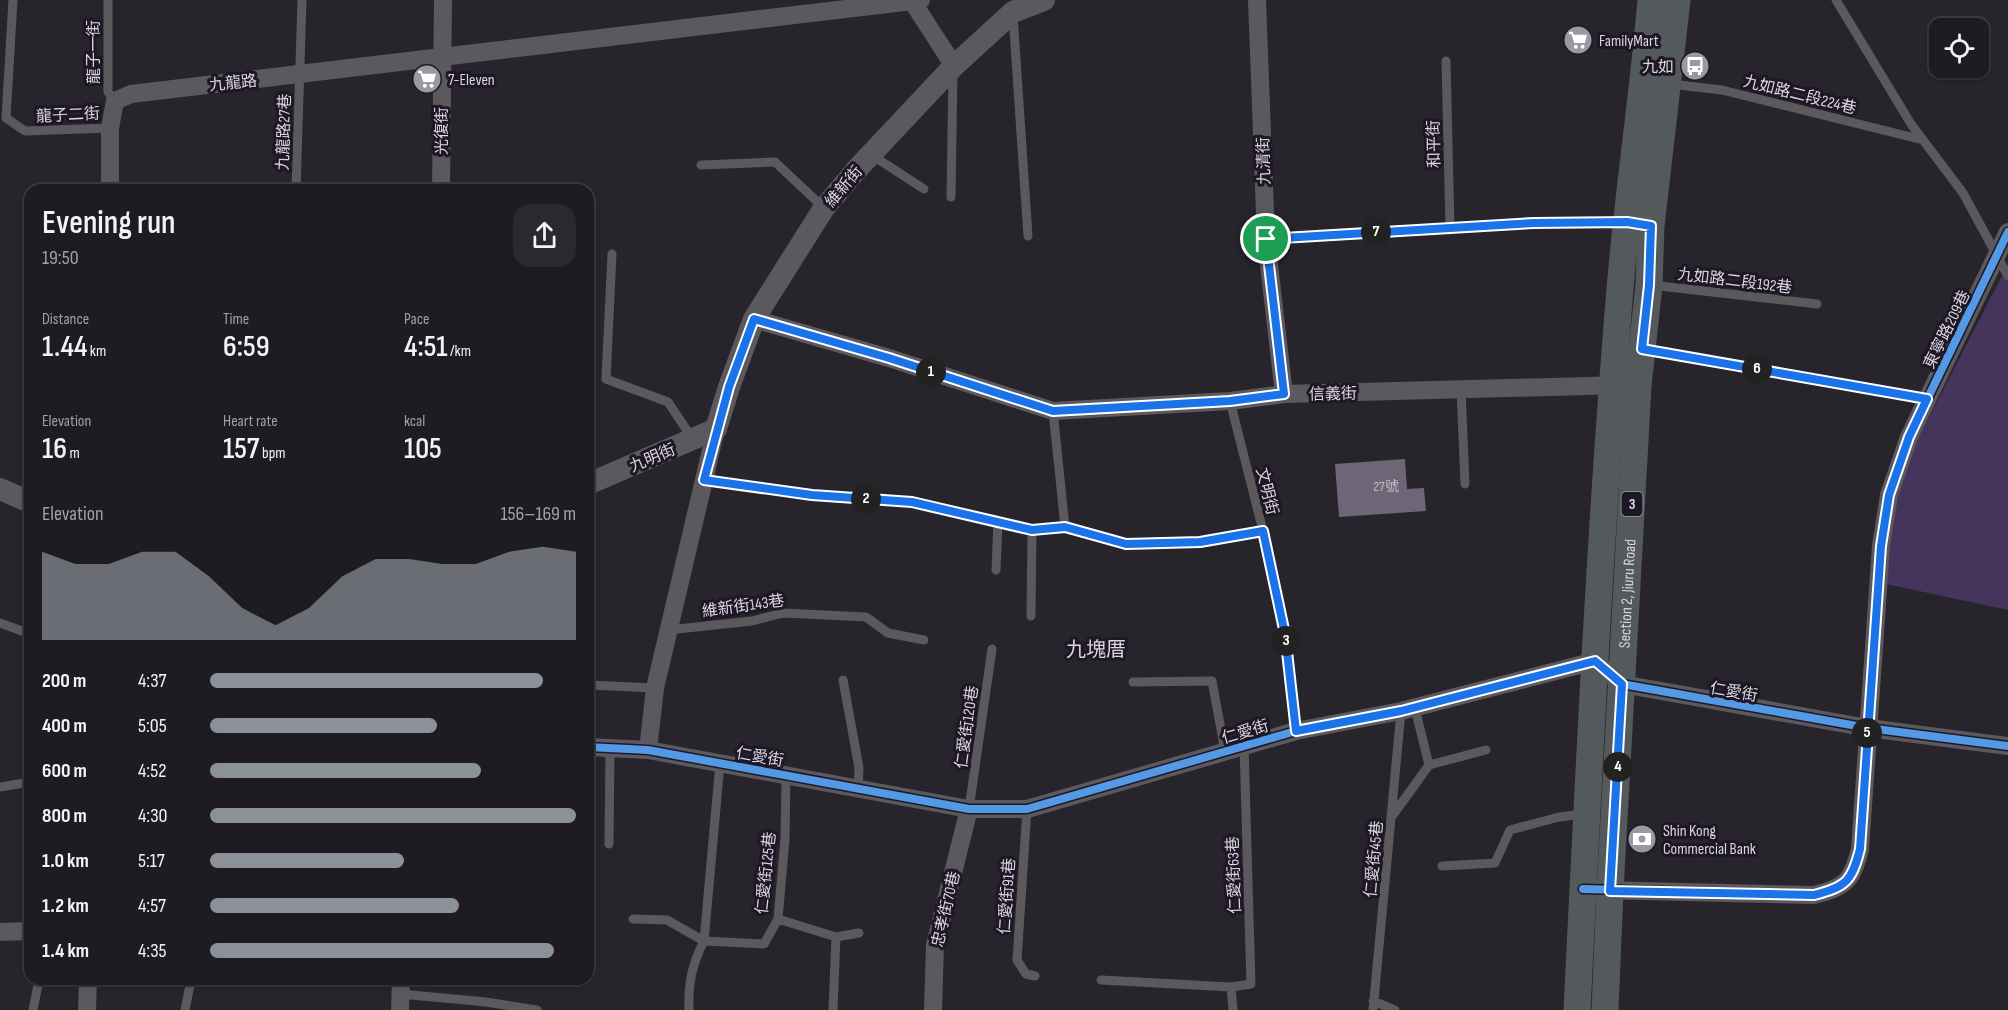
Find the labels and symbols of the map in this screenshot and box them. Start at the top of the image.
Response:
street label: 龍子一街 [85,20,104,84]
supermarket icon: FamilyMart [1562,24,1594,56]
place label: FamilyMart [1599,32,1659,51]
bus stop icon: 九如 [1679,50,1711,82]
place label: 九如 [1642,58,1674,77]
supermarket icon: 7-Eleven [411,63,443,95]
place label: 7-Eleven [448,71,495,90]
street label: 九龍路 [208,72,258,95]
street label: 九如路二段224巷 [1741,72,1858,119]
street label: 九龍路27巷 [274,93,295,171]
street label: 龍子二街 [36,104,101,127]
street label: 光復街 [433,107,452,155]
street label: 和平街 [1425,120,1444,168]
street label: 九清街 [1254,137,1275,185]
street label: 維新街 [821,162,867,211]
pin [1240,213,1291,264]
pin: 7 [1361,217,1391,247]
street label: 九如路二段192巷 [1676,265,1793,298]
street label: 東寧路209巷 [1920,287,1974,372]
pin: 6 [1742,354,1772,384]
pin: 1 [916,357,946,387]
street label: 信義街 [1309,385,1357,404]
street label: 九明街 [627,440,678,477]
street label: 文明街 [1252,466,1282,517]
house number: 27號 [1373,478,1399,495]
pin: 2 [851,484,881,514]
road number: 3 [1622,492,1642,516]
street label: Section 2, Jiuru Road [1615,539,1640,649]
street label: 維新街143巷 [701,591,786,622]
pin: 3 [1271,626,1301,656]
district label: 九塊厝 [1066,638,1126,662]
street label: 仁愛街 [1708,679,1759,706]
street label: 仁愛街120巷 [952,685,983,770]
street label: 仁愛街 [1220,717,1271,748]
pin: 5 [1852,718,1882,748]
street label: 仁愛街 [734,744,785,771]
pin: 4 [1603,752,1633,782]
street label: 仁愛街45巷 [1362,820,1387,898]
place label: Shin Kong Commercial Bank [1663,822,1756,859]
bank icon: Shin Kong Commercial Bank [1626,823,1658,855]
street label: 仁愛街125巷 [753,831,780,915]
street label: 仁愛街63巷 [1224,836,1245,914]
street label: 仁愛街91巷 [995,857,1020,935]
street label: 忠孝街70巷 [928,869,964,949]

